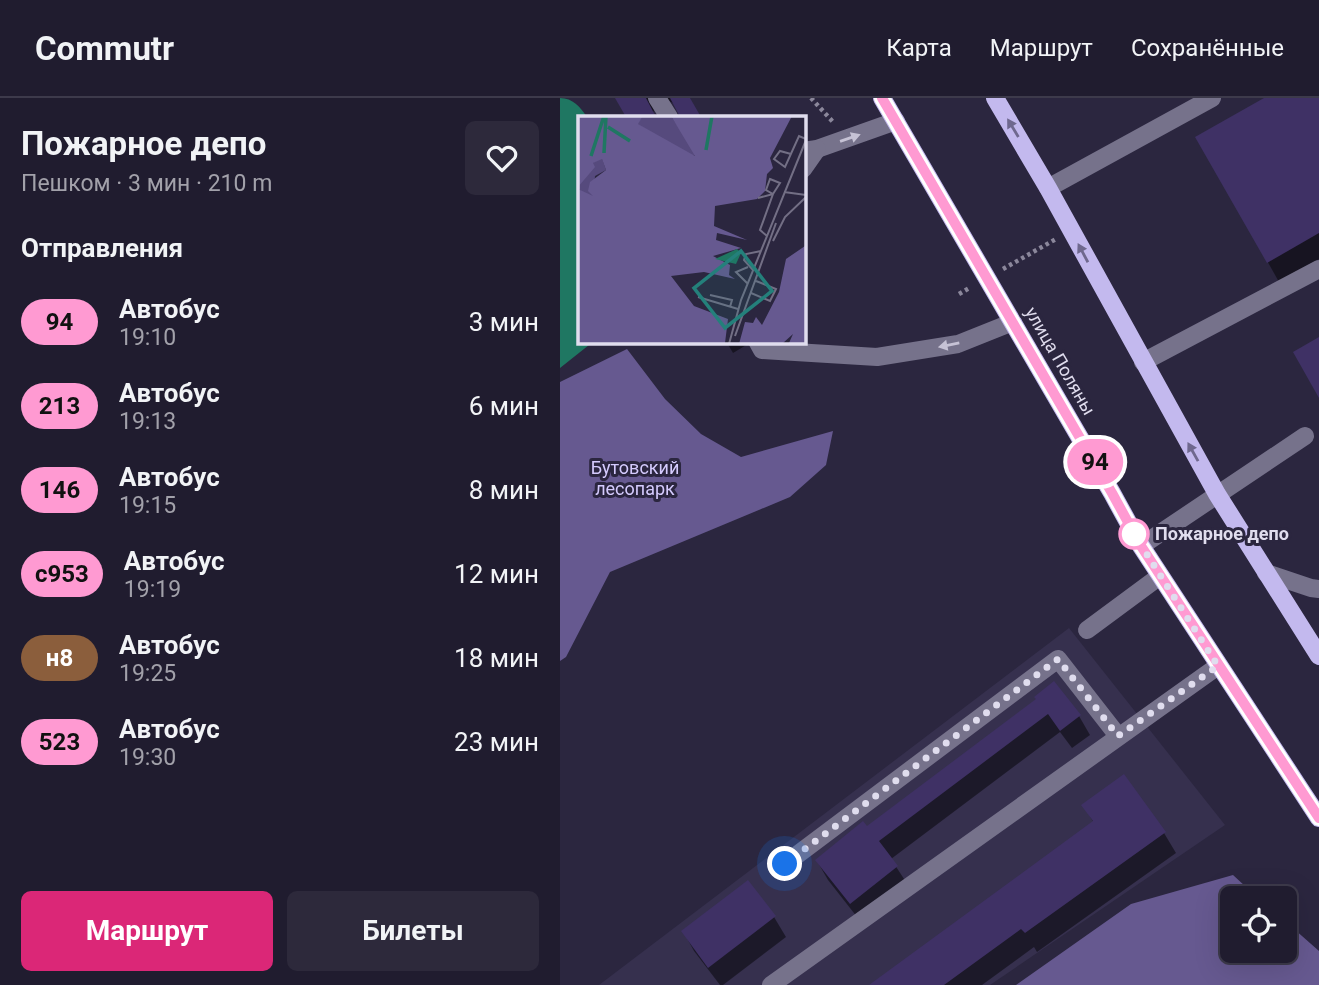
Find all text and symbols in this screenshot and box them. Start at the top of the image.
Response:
text: Commutr [35,29,174,68]
text: Карта [886,34,952,62]
text: Маршрут [990,34,1093,62]
text: Сохранённые [1131,34,1284,62]
inset map [578,116,805,343]
one-way arrow [1007,119,1019,138]
button: heart [465,121,539,195]
text: Пожарное депо [21,124,266,163]
one-way arrow [840,132,861,143]
text: Пешком · 3 мин · 210 m [21,170,272,197]
text: Отправления [21,233,183,263]
one-way arrow [1078,243,1089,263]
text: Автобус [119,294,220,324]
street label: улица Поляны [1021,303,1100,419]
text: 3 мин [469,307,539,337]
text: 94 [46,308,73,336]
text: 19:10 [119,324,176,351]
one-way arrow [938,340,960,351]
text: Автобус [119,378,220,408]
text: 6 мин [469,391,539,421]
text: 213 [39,392,80,420]
text: 19:13 [119,408,176,435]
line badge: 94 [1064,439,1126,485]
one-way arrow [1187,442,1199,462]
text: 94 [1081,448,1109,476]
park label: Бутовский лесопарк [591,457,679,499]
text: Автобус [119,462,220,492]
text: 8 мин [469,475,539,505]
text: 146 [39,476,80,504]
text: 19:15 [119,492,176,519]
marker: Пожарное депо [1119,519,1149,549]
place label: Пожарное депо [1155,523,1289,544]
text: Автобус [124,546,225,576]
text: 12 мин [454,559,539,589]
text: с953 [35,560,89,588]
text: 19:19 [124,576,181,603]
text: Автобус [119,630,220,660]
text: 18 мин [454,643,539,673]
text: н8 [46,644,73,672]
text: 19:25 [119,660,176,687]
text: Автобус [119,714,220,744]
text: 23 мин [454,727,539,757]
text: 523 [39,728,80,756]
text: 19:30 [119,744,176,771]
your location [767,846,802,881]
map controls [1220,886,1297,963]
button: locate [1220,886,1297,963]
button: Маршрут [21,891,273,971]
button: Билеты [287,891,539,971]

